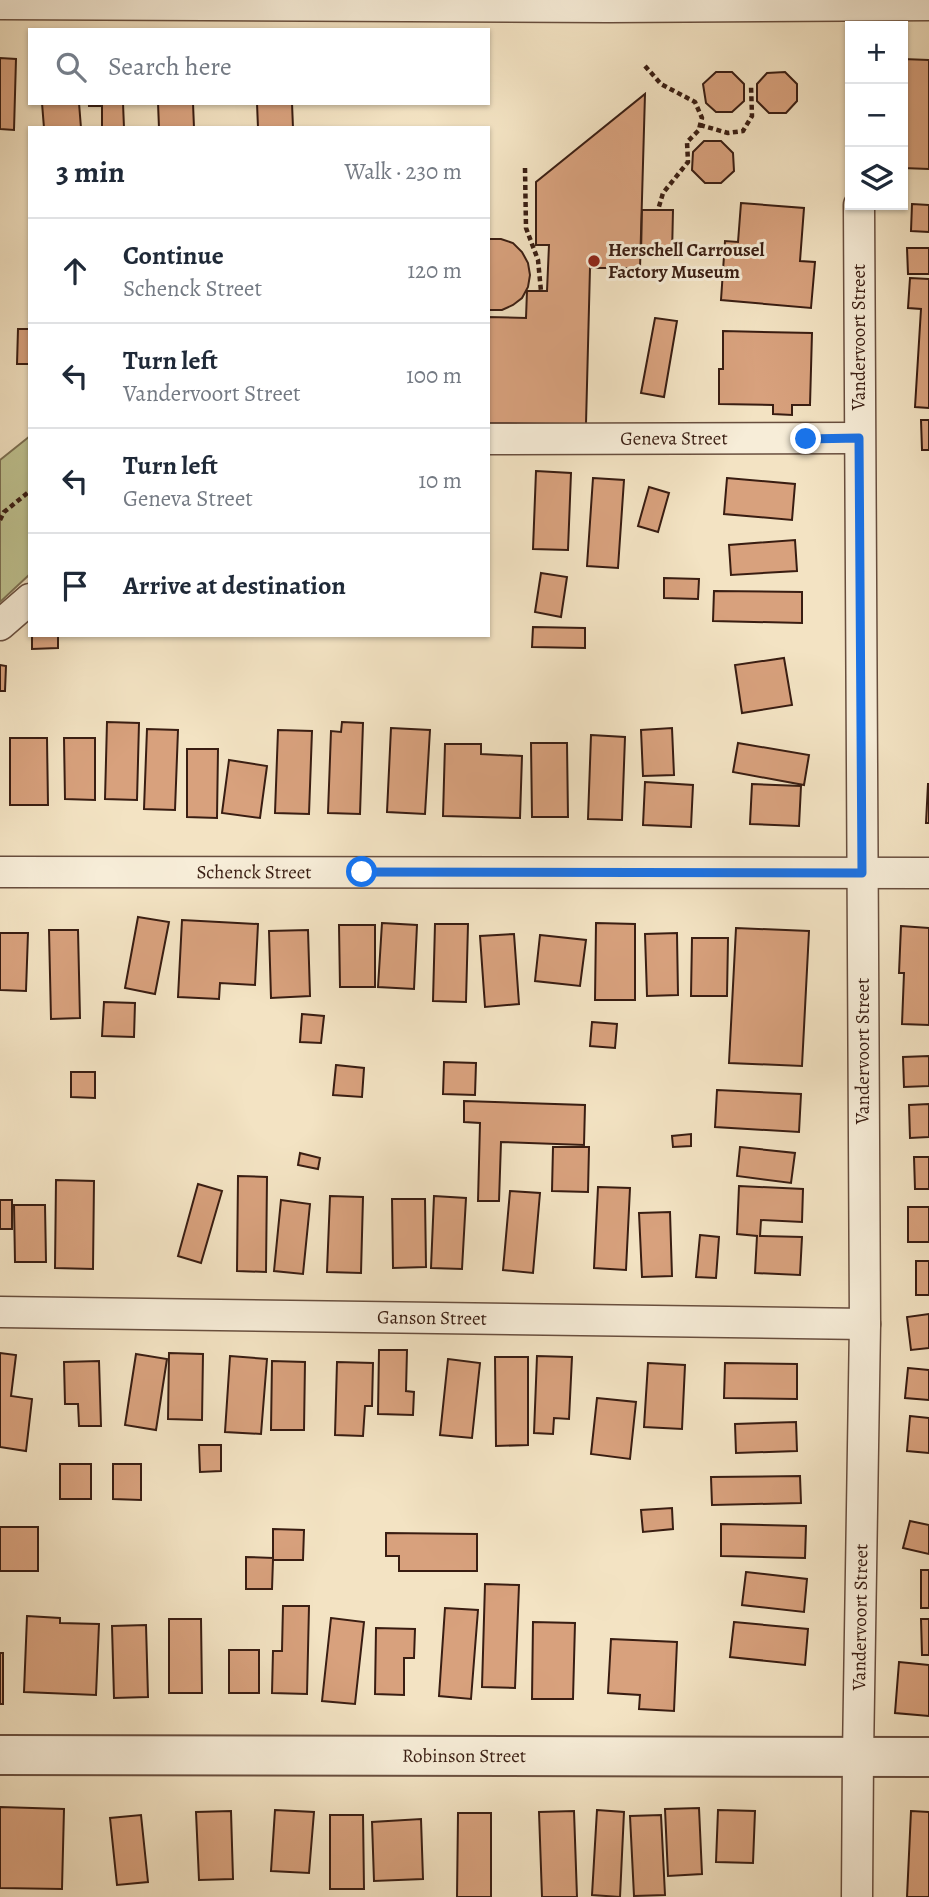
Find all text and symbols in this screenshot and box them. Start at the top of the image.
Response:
map controls [845,21,908,210]
button: + [845,21,908,84]
search box [28,28,490,105]
icon: search [52,48,90,86]
text: Search here [108,49,232,84]
button: − [845,84,908,147]
button: layers [845,147,908,210]
text: 3 min [56,152,125,192]
text: Walk · 230 m [345,156,462,187]
place label: Herschell Carrousel Factory Museum [608,237,765,285]
text: Continue [123,238,224,273]
icon: ahead [56,252,94,290]
marker: Herschell Carrousel Factory Museum [586,253,602,269]
text: 120 m [407,255,462,286]
street label: Vandervoort Street [846,264,872,411]
text: Schenck Street [123,273,262,304]
text: Turn left [123,343,218,378]
icon: left [56,357,94,395]
text: 100 m [406,360,462,391]
text: Vandervoort Street [123,378,301,409]
route end [790,423,821,454]
street label: Geneva Street [620,425,728,452]
text: Turn left [123,448,218,483]
icon: left [56,462,94,500]
text: 10 m [418,465,462,496]
text: Geneva Street [123,483,253,514]
icon: arrive [56,567,94,605]
text: Arrive at destination [123,568,346,603]
route start [346,856,377,887]
street label: Schenck Street [197,859,311,885]
street label: Vandervoort Street [850,978,876,1125]
street label: Ganson Street [377,1304,487,1332]
street label: Vandervoort Street [846,1543,874,1692]
street label: Robinson Street [402,1743,526,1769]

